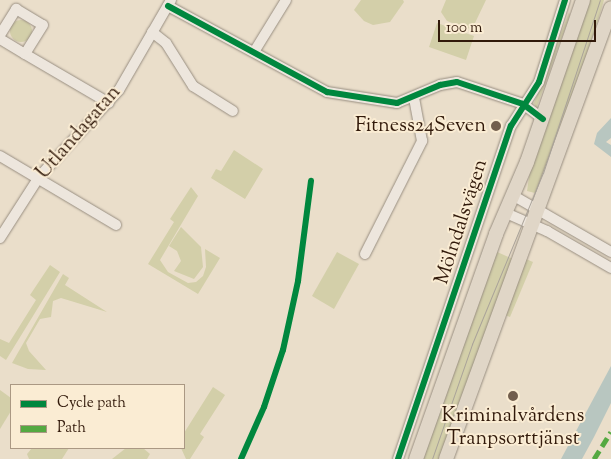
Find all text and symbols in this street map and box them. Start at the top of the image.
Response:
scale bar [441,10,598,42]
text: 100 m [446,18,482,39]
street label: Utlandagatan [32,81,126,185]
place label: Fitness24Seven [355,114,486,138]
marker: Fitness24Seven [490,120,502,132]
street label: Mölndalsvägen [430,156,494,288]
legend [10,384,185,449]
marker: Kriminalvårdens Tranpsorttjänst [507,390,519,402]
text: Cycle path [57,393,126,414]
place label: Kriminalvårdens Tranpsorttjänst [442,404,584,451]
text: Path [57,418,86,439]

